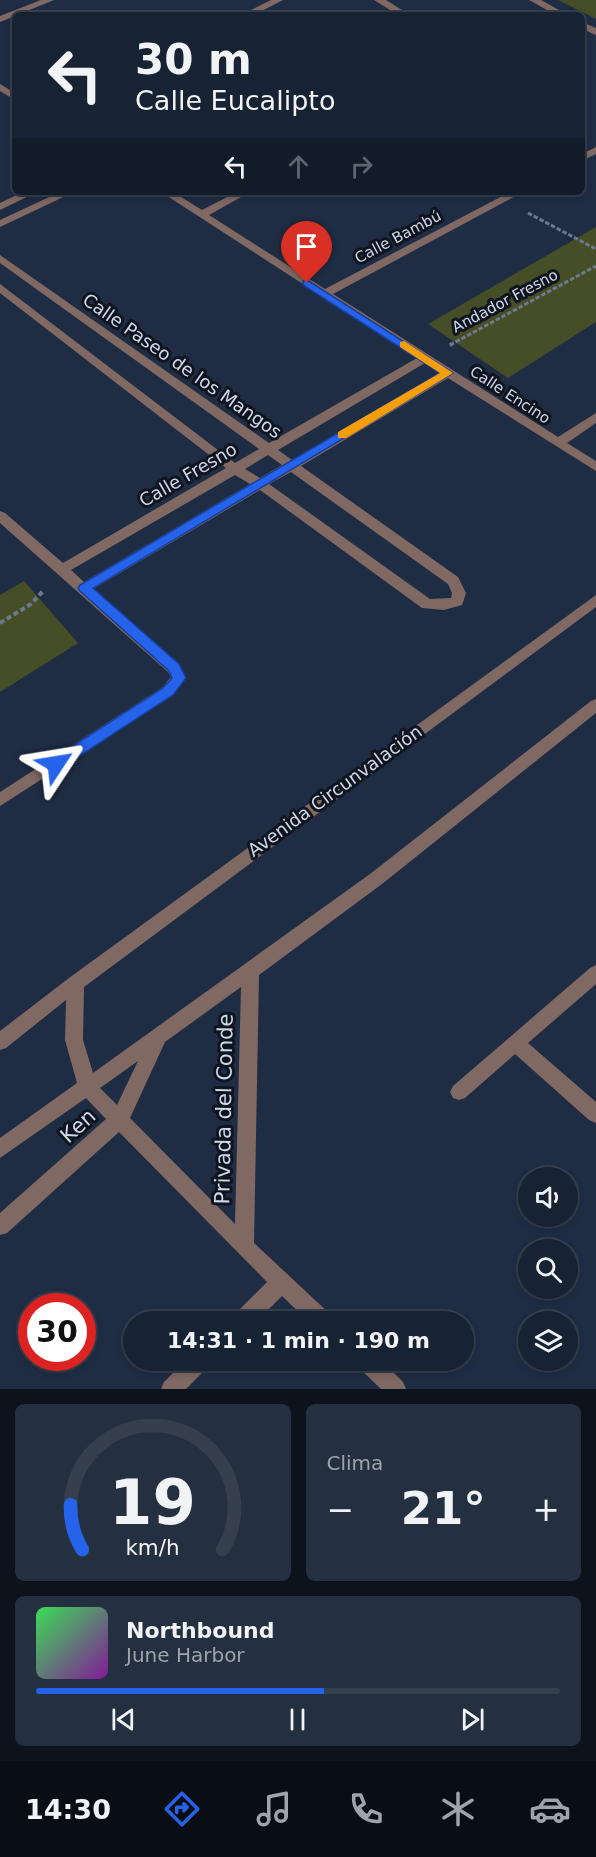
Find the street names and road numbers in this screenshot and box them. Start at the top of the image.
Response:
street label: Calle Bambú [352,207,444,267]
street label: Andador Fresno [449,266,561,336]
street label: Calle Paseo de los Mangos [79,289,286,442]
street label: Calle Encino [466,362,554,428]
street label: Calle Fresno [135,438,240,511]
street label: Avenida Circunvalación [244,720,426,861]
street label: Privada del Conde [210,1013,238,1205]
street label: Ken [55,1104,101,1148]

